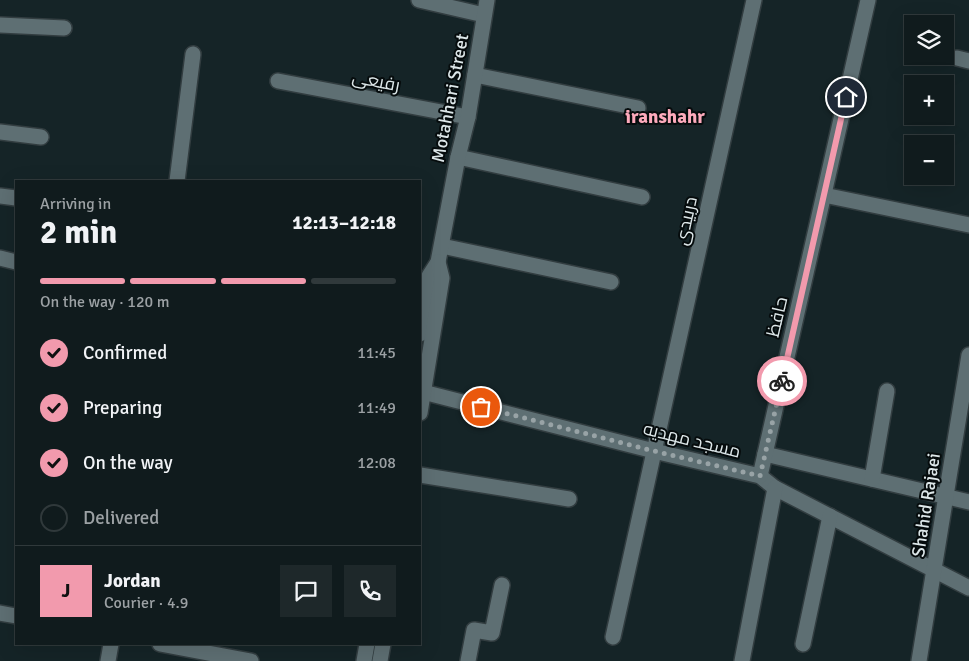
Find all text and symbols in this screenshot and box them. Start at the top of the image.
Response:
map controls [904,15,954,185]
button: layers [904,15,954,65]
street label: Motahhari Street [427,32,473,164]
street label: رفیعی [350,66,402,96]
button: + [904,75,954,125]
pin [825,76,867,118]
icon: home [832,83,860,111]
district label: iranshahr [625,105,705,129]
button: − [904,135,954,185]
text: Arriving in [40,194,111,214]
street label: دربیدی [670,195,702,247]
text: 12:13–12:18 [292,211,396,235]
text: 2 min [40,213,117,252]
text: On the way · 120 m [40,292,170,312]
street label: حافظ [762,295,792,339]
icon: check [40,339,68,367]
text: Confirmed [83,341,167,365]
text: 11:45 [357,343,396,363]
courier [757,356,807,406]
icon: bike [768,367,796,395]
pin [460,386,502,428]
icon: bag [467,393,495,421]
icon: check [40,394,68,422]
text: Preparing [83,396,162,420]
text: 11:49 [357,398,396,418]
street label: مسجد مهدیه [641,417,743,463]
icon: check [40,449,68,477]
text: On the way [83,451,173,475]
street label: Shahid Rajaei [907,451,945,559]
text: 12:08 [357,453,396,473]
text: Delivered [83,506,159,530]
button: chat [280,565,332,617]
button: phone [344,565,396,617]
text: Jordan [104,569,161,593]
text: J [62,579,70,603]
text: Courier · 4.9 [104,593,188,613]

